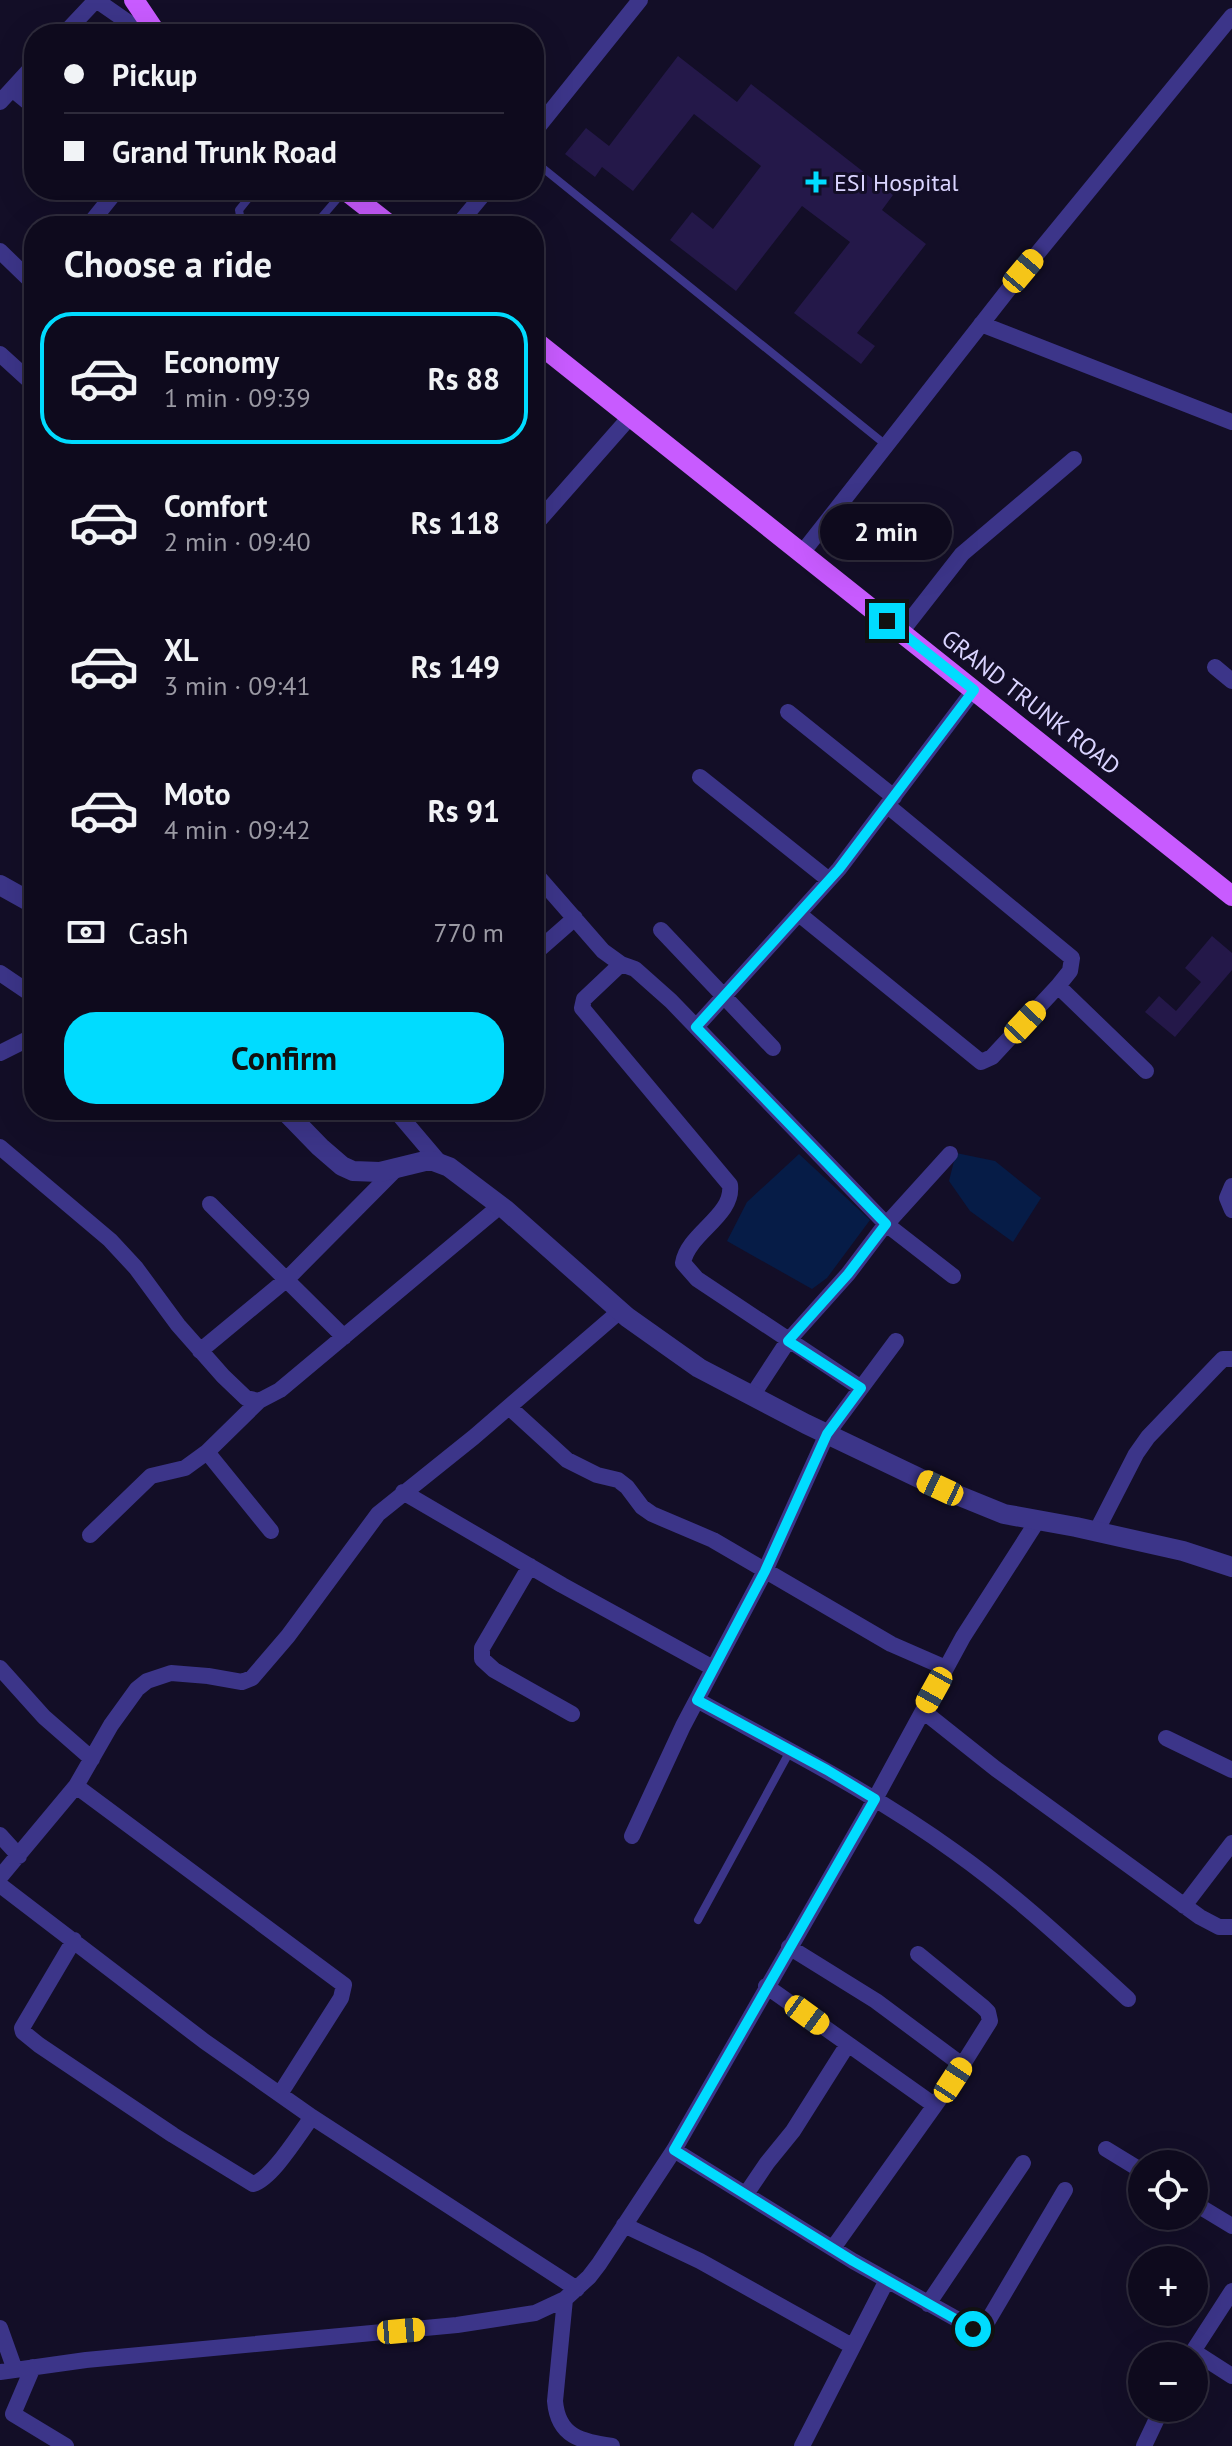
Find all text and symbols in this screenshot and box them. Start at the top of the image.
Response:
text: Pickup [112,55,197,94]
text: Grand Trunk Road [112,132,337,171]
place label: ESI Hospital [834,167,959,198]
marker: ESI Hospital [805,171,827,193]
text: Choose a ride [64,240,272,287]
car [998,245,1048,297]
icon: car [68,342,140,414]
text: Economy [164,342,279,381]
text: Rs 88 [428,359,500,398]
text: 1 min · 09:39 [164,381,311,414]
icon: car [68,486,140,558]
text: Comfort [164,486,267,525]
text: Rs 118 [411,503,500,542]
callout: 2 min [821,505,953,561]
text: 2 min [854,515,918,548]
text: 2 min · 09:40 [164,525,311,558]
route end [869,603,905,639]
street label: GRAND TRUNK ROAD [935,623,1127,781]
icon: car [68,630,140,702]
text: XL [164,630,198,669]
text: Rs 149 [411,647,500,686]
text: 3 min · 09:41 [164,669,311,702]
icon: car [68,774,140,846]
text: Moto [164,774,231,813]
text: Rs 91 [428,791,500,830]
text: 4 min · 09:42 [164,813,311,846]
icon: cash [64,910,108,954]
text: Cash [128,913,189,952]
text: 770 m [433,916,504,949]
car [1000,996,1050,1048]
button: Confirm [64,1012,504,1104]
car [913,1467,967,1509]
car [912,1663,956,1717]
car [781,1991,833,2039]
car [930,2053,976,2107]
map controls [1128,2150,1208,2422]
button: locate [1128,2150,1208,2230]
button: + [1128,2246,1208,2326]
route start [955,2311,991,2347]
car [376,2317,426,2345]
button: − [1128,2342,1208,2422]

